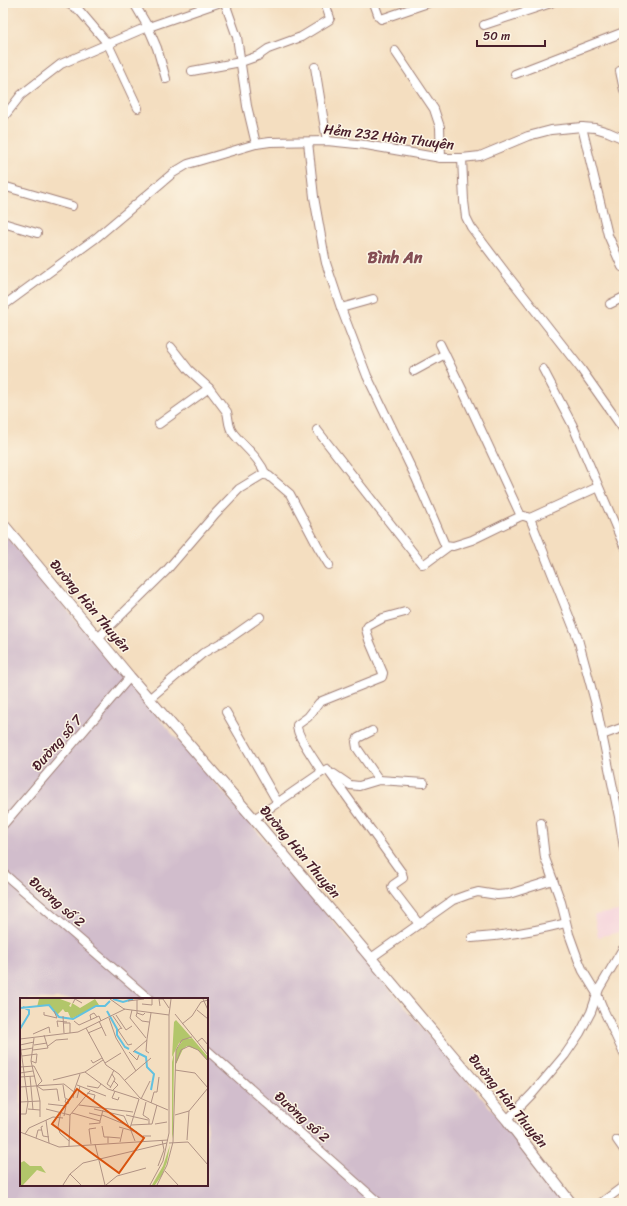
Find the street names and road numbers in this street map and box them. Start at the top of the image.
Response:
street label: Hẻm 232 Hàn Thuyên [322,117,456,157]
street label: Đường Hàn Thuyên [43,553,137,659]
street label: Đường số 7 [25,708,89,777]
street label: Đường Hàn Thuyên [253,799,347,905]
street label: Đường số 2 [23,870,91,934]
street label: Đường Hàn Thuyên [462,1048,554,1154]
street label: Đường số 2 [268,1085,336,1149]

